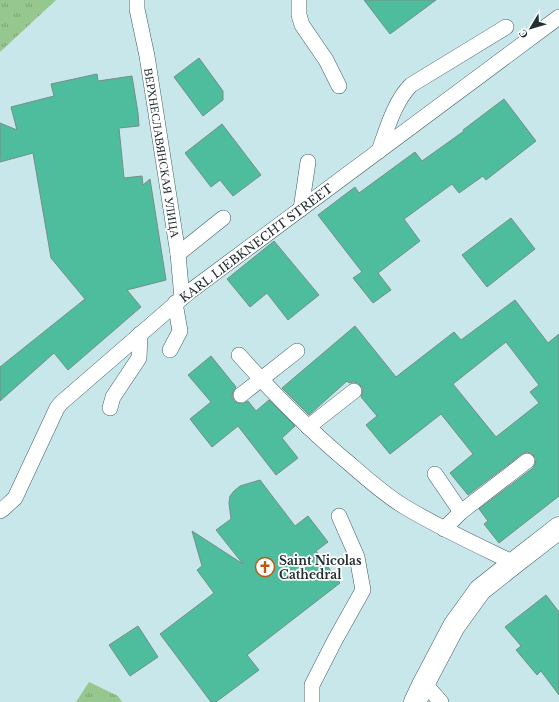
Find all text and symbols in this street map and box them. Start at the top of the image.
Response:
north arrow [511,8,551,48]
text: С [515,27,531,42]
street label: ВЕРХНЕСЛАВЯНСКАЯ УЛИЦА [141,67,183,239]
street label: KARL LIEBKNECHT STREET [177,180,336,305]
place label: Saint Nicolas Cathedral [279,553,362,582]
church icon: Saint Nicolas Cathedral [254,556,276,578]

